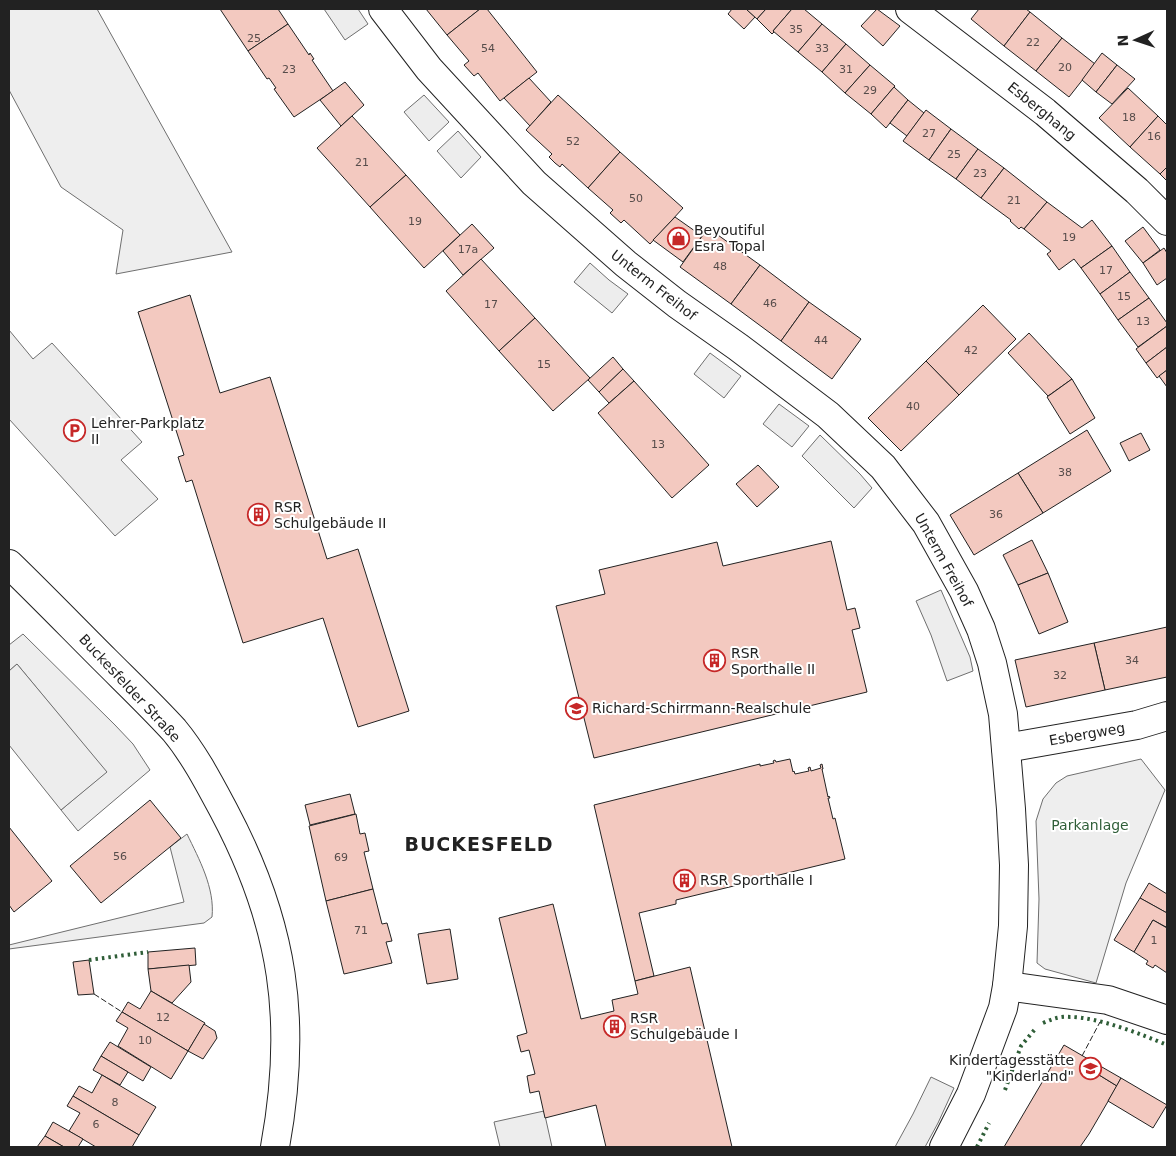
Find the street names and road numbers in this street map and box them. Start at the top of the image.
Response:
street label: Esberghang [1005,79,1079,143]
street label: Unterm Freihof [608,247,701,324]
street label: Unterm Freihof [912,511,977,610]
street label: Buckesfelder Straße [76,631,184,745]
street label: Esbergweg [1048,719,1126,749]

